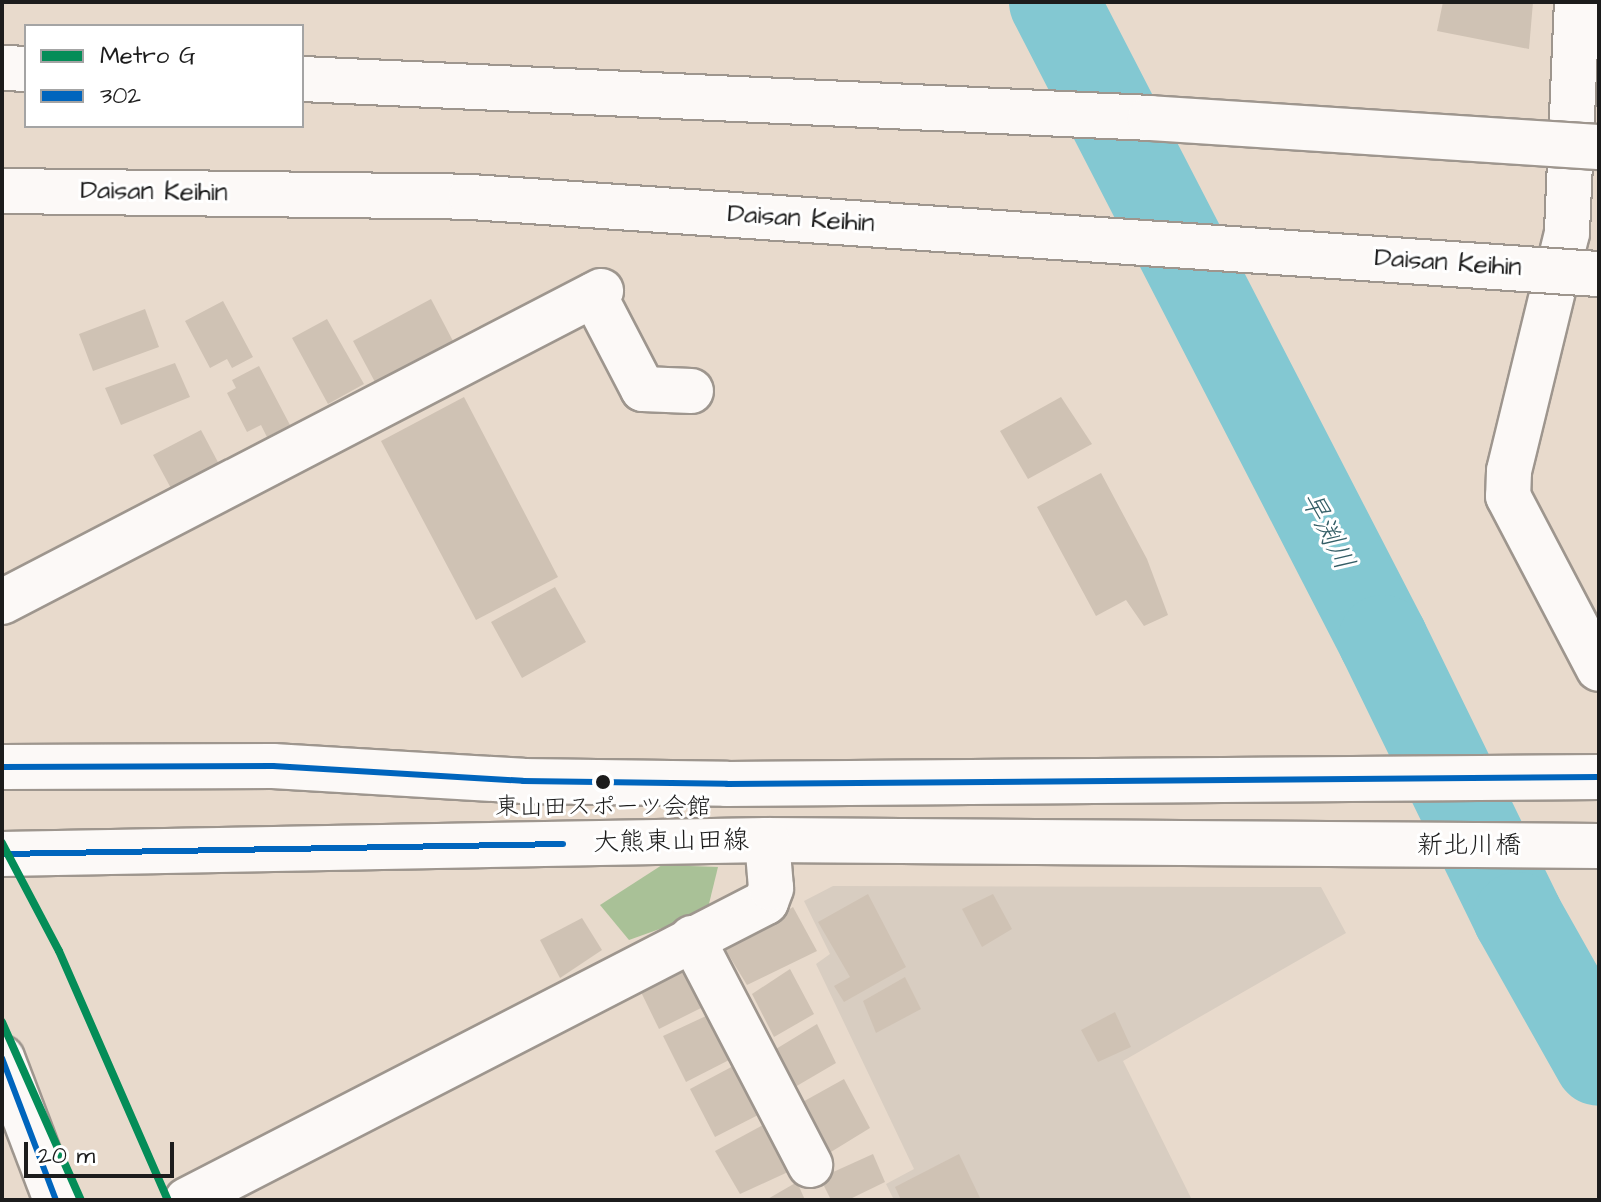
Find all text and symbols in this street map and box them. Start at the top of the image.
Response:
legend [24,24,304,128]
text: Metro G [100,39,196,73]
text: 302 [100,79,141,113]
street label: Daisan Keihin [80,175,228,209]
street label: Daisan Keihin [726,198,876,240]
street label: Daisan Keihin [1373,242,1523,284]
water label: 早渕川 [1293,486,1361,576]
marker: 東山田スポーツ会館 [595,774,611,790]
place label: 東山田スポーツ会館 [495,794,711,822]
street label: 大熊東山田線 [593,825,749,859]
street label: 新北川橋 [1417,830,1521,862]
scale bar [28,1126,178,1176]
text: 20 m [38,1139,95,1173]

